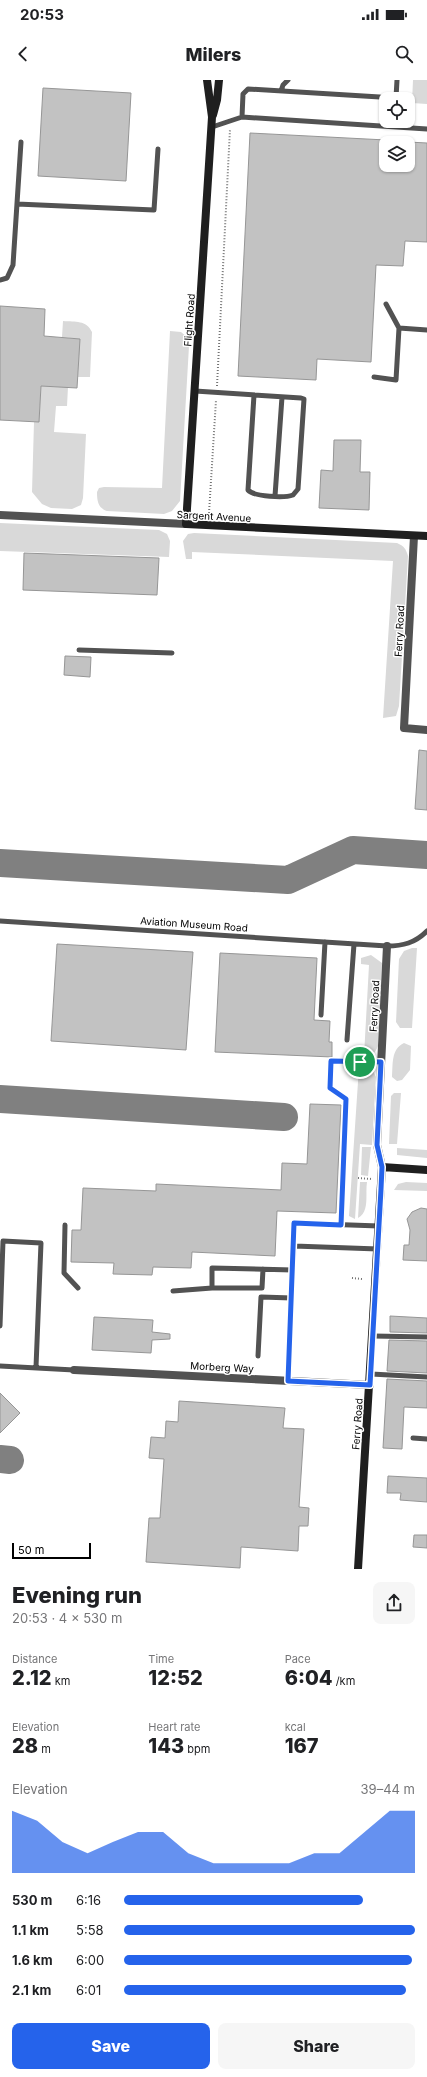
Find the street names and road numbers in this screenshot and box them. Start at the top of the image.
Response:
street label: Flight Road [181,293,197,347]
street label: Sargent Avenue [176,508,252,524]
street label: Ferry Road [392,605,406,657]
street label: Aviation Museum Road [140,914,248,934]
street label: Ferry Road [367,980,381,1032]
street label: Morberg Way [190,1359,255,1375]
street label: Ferry Road [349,1398,365,1450]

